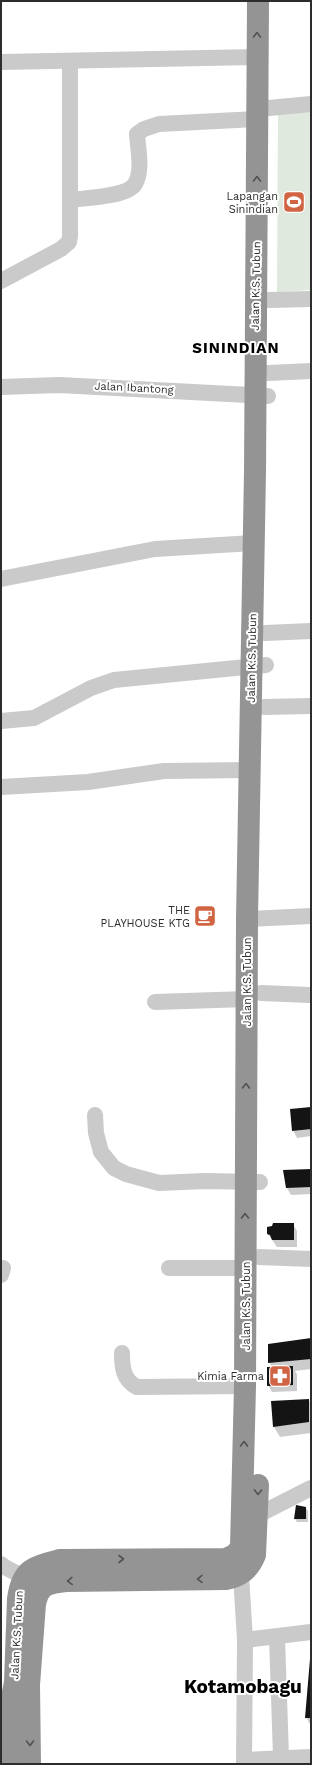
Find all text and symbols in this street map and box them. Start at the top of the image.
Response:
one-way arrow [253,32,261,38]
one-way arrow [253,176,261,182]
sports icon: Lapangan Sinindian [281,189,307,215]
place label: Lapangan Sinindian [226,190,278,216]
street label: Jalan K.S. Tubun [249,241,263,331]
district label: SININDIAN [192,339,280,357]
street label: Jalan Ibantong [94,379,174,397]
street label: Jalan K.S. Tubun [245,613,259,703]
cafe icon: THE PLAYHOUSE KTG [192,903,218,929]
place label: THE PLAYHOUSE KTG [101,904,190,930]
street label: Jalan K.S. Tubun [241,937,254,1027]
one-way arrow [242,1083,250,1089]
one-way arrow [241,1213,249,1219]
street label: Jalan K.S. Tubun [240,1261,253,1351]
pharmacy icon: Kimia Farma [267,1363,293,1389]
place label: Kimia Farma [197,1370,264,1383]
one-way arrow [240,1441,248,1447]
one-way arrow [254,1489,262,1495]
one-way arrow [118,1555,124,1564]
one-way arrow [197,1575,203,1583]
one-way arrow [67,1577,73,1585]
street label: Jalan K.S. Tubun [8,1590,26,1680]
district label: Kotamobagu [184,1675,302,1698]
one-way arrow [26,1740,34,1746]

